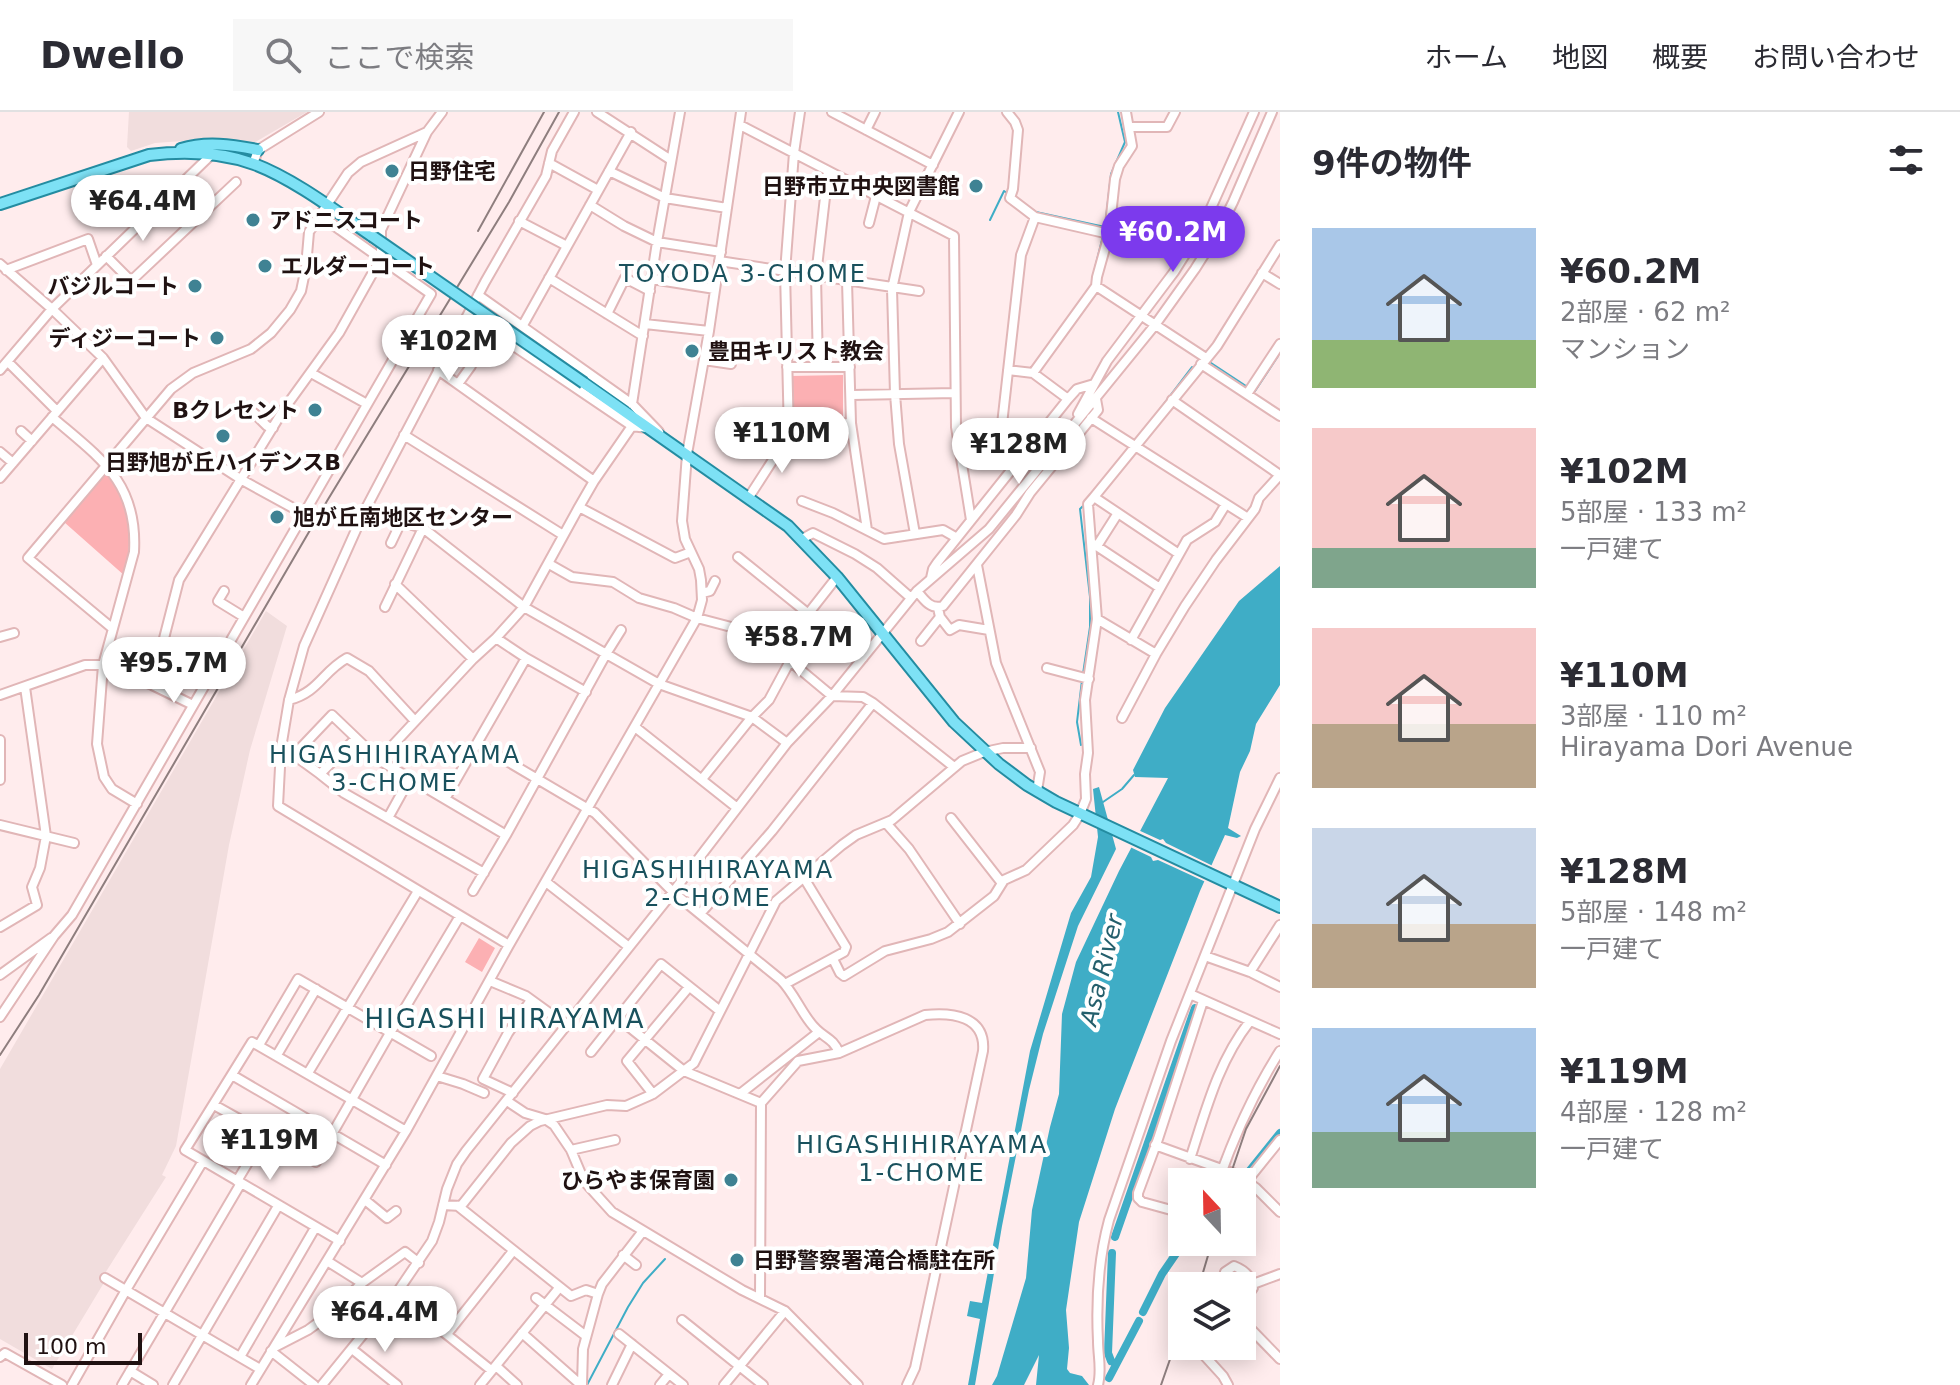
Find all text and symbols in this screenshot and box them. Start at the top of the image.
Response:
search box [233,19,793,91]
text: Dwello [40,33,185,77]
icon: search [261,33,305,77]
text: ここで検索 [325,40,475,75]
text: ホーム [1425,41,1508,74]
text: 地図 [1552,41,1608,74]
text: 概要 [1652,41,1708,74]
text: お問い合わせ [1752,41,1920,74]
icon: filters [1884,138,1928,182]
text: 9件の物件 [1312,143,1472,183]
place label: 日野住宅 [408,159,496,184]
marker: 日野住宅 [383,162,401,180]
place label: 日野市立中央図書館 [762,174,960,199]
pin: ¥64.4M [78,175,208,243]
marker: 日野市立中央図書館 [967,177,985,195]
text: ¥64.4M [89,186,197,216]
pin: ¥60.2M [1108,206,1238,274]
place label: アドニスコート [269,208,423,233]
marker: アドニスコート [244,211,262,229]
text: ¥60.2M [1119,217,1227,247]
text: ¥60.2M [1560,251,1701,291]
place label: エルダーコート [281,254,435,279]
marker: エルダーコート [256,257,274,275]
district label: TOYODA 3-CHOME [618,260,867,288]
icon: home [1376,260,1472,356]
place label: バジルコート [47,274,179,299]
marker: バジルコート [186,277,204,295]
text: 2部屋 · 62 m² [1560,297,1730,327]
pin: ¥102M [393,315,505,383]
place label: ディジーコート [49,326,201,351]
text: ¥102M [400,326,498,356]
marker: ディジーコート [208,329,226,347]
text: マンション [1560,334,1690,364]
place label: 豊田キリスト教会 [708,339,884,364]
marker: 豊田キリスト教会 [683,342,701,360]
place label: Bクレセント [172,398,299,423]
marker: Bクレセント [306,401,324,419]
pin: ¥110M [726,407,838,475]
text: ¥110M [733,418,831,448]
pin: ¥128M [963,418,1075,486]
marker: 日野旭が丘ハイデンスB [214,427,232,445]
text: ¥128M [970,429,1068,459]
place label: 日野旭が丘ハイデンスB [105,450,341,475]
text: ¥102M [1560,451,1688,491]
icon: home [1376,460,1472,556]
text: 5部屋 · 133 m² [1560,497,1747,527]
place label: 旭が丘南地区センター [293,505,513,530]
marker: 旭が丘南地区センター [268,508,286,526]
text: 一戸建て [1560,534,1664,564]
pin: ¥58.7M [734,611,864,679]
text: ¥58.7M [745,622,853,652]
pin: ¥95.7M [109,637,239,705]
text: ¥95.7M [120,648,228,678]
text: ¥110M [1560,655,1688,695]
icon: home [1376,660,1472,756]
text: 3部屋 · 110 m² [1560,701,1747,731]
text: Hirayama Dori Avenue [1560,732,1853,762]
district label: HIGASHIHIRAYAMA 3-CHOME [269,741,521,797]
text: ¥128M [1560,851,1688,891]
district label: HIGASHIHIRAYAMA 2-CHOME [582,856,834,912]
icon: home [1376,860,1472,956]
text: 5部屋 · 148 m² [1560,897,1747,927]
water label: Asa River [1074,910,1130,1030]
text: 一戸建て [1560,934,1664,964]
district label: HIGASHI HIRAYAMA [364,1004,646,1034]
text: ¥119M [1560,1051,1688,1091]
icon: home [1376,1060,1472,1156]
text: 4部屋 · 128 m² [1560,1097,1747,1127]
pin: ¥119M [214,1114,326,1182]
text: ¥119M [221,1125,319,1155]
district label: HIGASHIHIRAYAMA 1-CHOME [796,1131,1048,1187]
text: 一戸建て [1560,1134,1664,1164]
place label: ひらやま保育園 [561,1168,715,1193]
north arrow [1168,1168,1256,1256]
map controls [1168,1168,1256,1360]
marker: ひらやま保育園 [722,1171,740,1189]
place label: 日野警察署滝合橋駐在所 [753,1248,995,1273]
marker: 日野警察署滝合橋駐在所 [728,1251,746,1269]
button: layers [1168,1272,1256,1360]
pin: ¥64.4M [320,1286,450,1354]
text: ¥64.4M [331,1297,439,1327]
scale bar [24,1329,142,1365]
text: 100 m [36,1334,106,1359]

